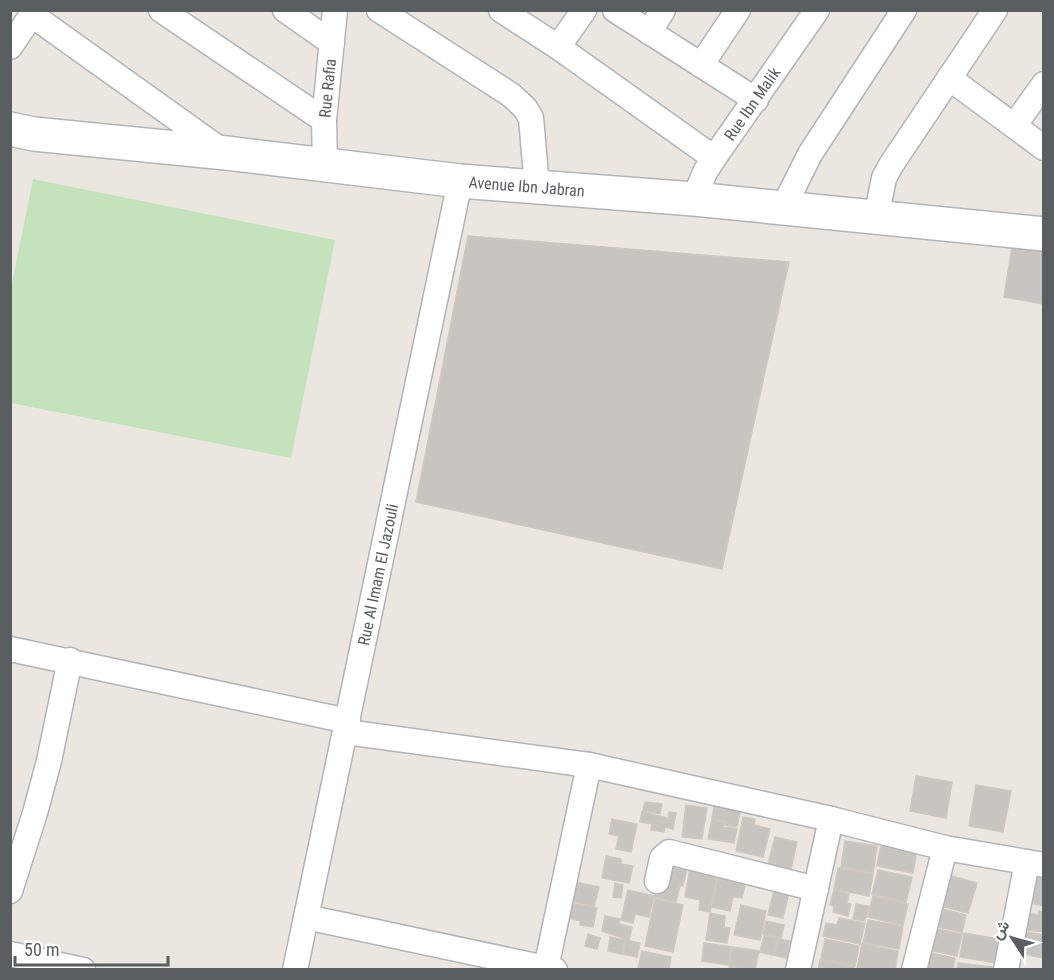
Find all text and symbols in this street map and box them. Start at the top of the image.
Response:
street label: Rue Rafia [315,58,340,119]
street label: Rue Ibn Malik [720,63,785,144]
street label: Avenue Ibn Jabran [468,173,585,201]
street label: Rue Al Imam El Jazouli [354,502,402,647]
north arrow [982,908,1042,968]
text: ش [987,916,1014,943]
scale bar [15,929,168,967]
text: 50 m [24,939,59,960]

